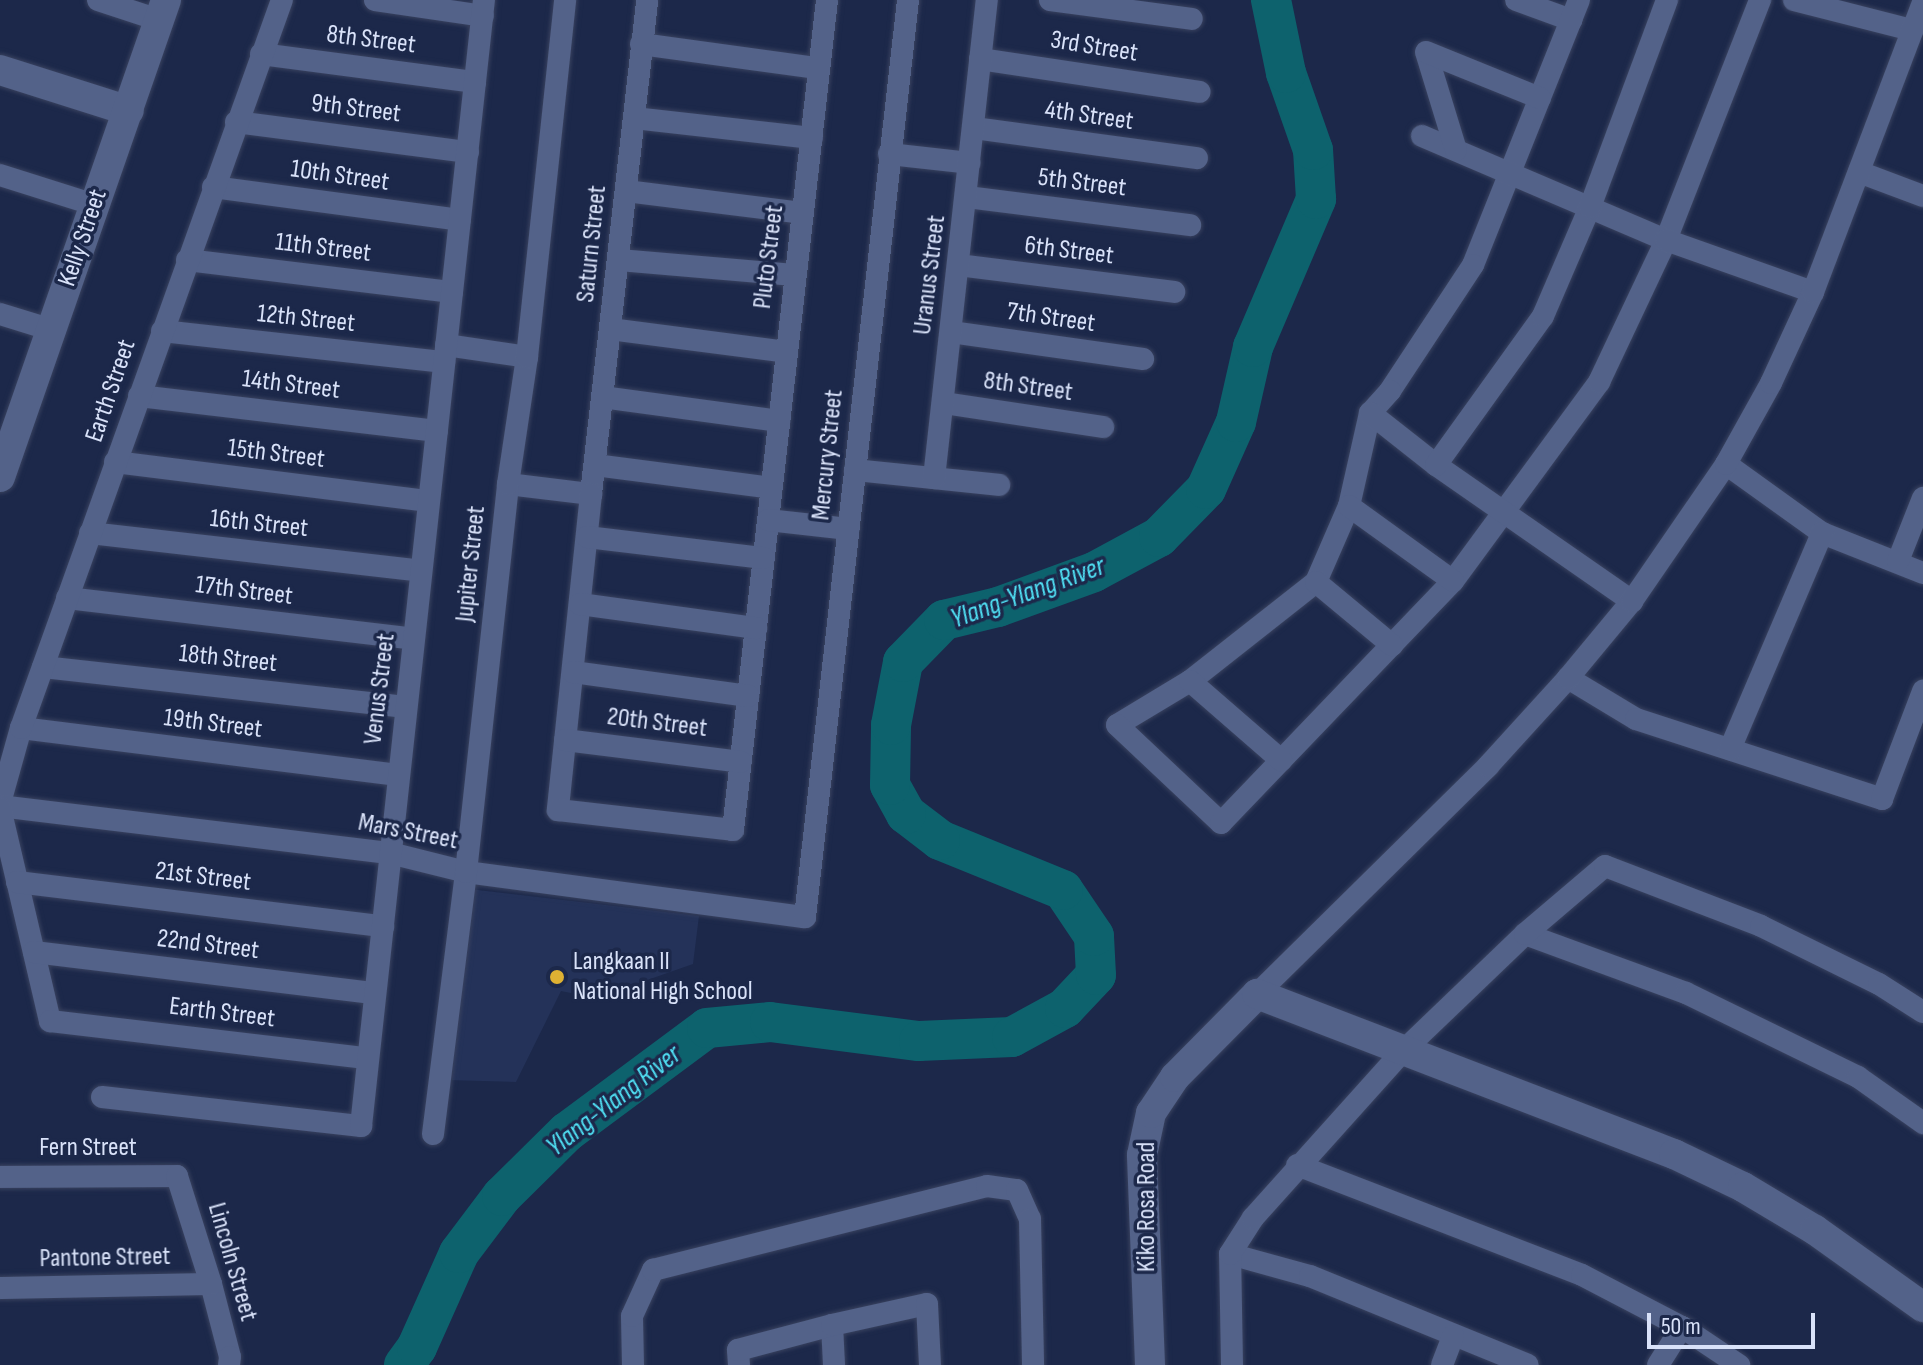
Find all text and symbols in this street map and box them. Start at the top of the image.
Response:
street label: 8th Street [325,19,417,61]
street label: 3rd Street [1048,25,1140,69]
street label: 9th Street [310,88,402,130]
street label: 4th Street [1043,94,1135,138]
street label: 10th Street [289,154,391,198]
street label: 5th Street [1036,162,1128,204]
street label: Saturn Street [570,184,614,304]
street label: Kelly Street [52,185,114,291]
street label: Pluto Street [747,203,791,311]
street label: Uranus Street [907,213,953,337]
street label: 11th Street [273,227,373,269]
street label: 6th Street [1023,230,1115,272]
street label: 7th Street [1005,296,1097,340]
street label: 12th Street [256,298,356,340]
street label: Earth Street [79,336,143,446]
street label: 14th Street [240,364,342,406]
street label: 8th Street [982,365,1074,409]
street label: Mercury Street [806,388,850,522]
street label: 15th Street [226,433,326,475]
street label: 16th Street [208,503,310,545]
street label: Jupiter Street [449,504,493,624]
water label: Ylang-Ylang River [946,550,1110,636]
street label: 17th Street [194,570,294,612]
street label: Venus Street [358,632,402,746]
street label: 18th Street [177,638,279,680]
street label: 20th Street [605,701,709,745]
street label: 19th Street [162,702,264,746]
street label: Mars Street [356,807,460,857]
street label: 21st Street [153,856,253,898]
street label: 22nd Street [155,923,261,967]
place label: Langkaan II National High School [573,946,753,1008]
marker: Langkaan II National High School [548,968,566,986]
street label: Earth Street [167,991,277,1035]
water label: Ylang-Ylang River [540,1038,688,1164]
street label: Fern Street [39,1132,137,1164]
street label: Kiko Rosa Road [1131,1142,1163,1272]
street label: Lincoln Street [200,1199,264,1325]
street label: Pantone Street [39,1241,171,1275]
scale bar [1651,1297,1819,1347]
text: 50 m [1661,1312,1701,1341]

